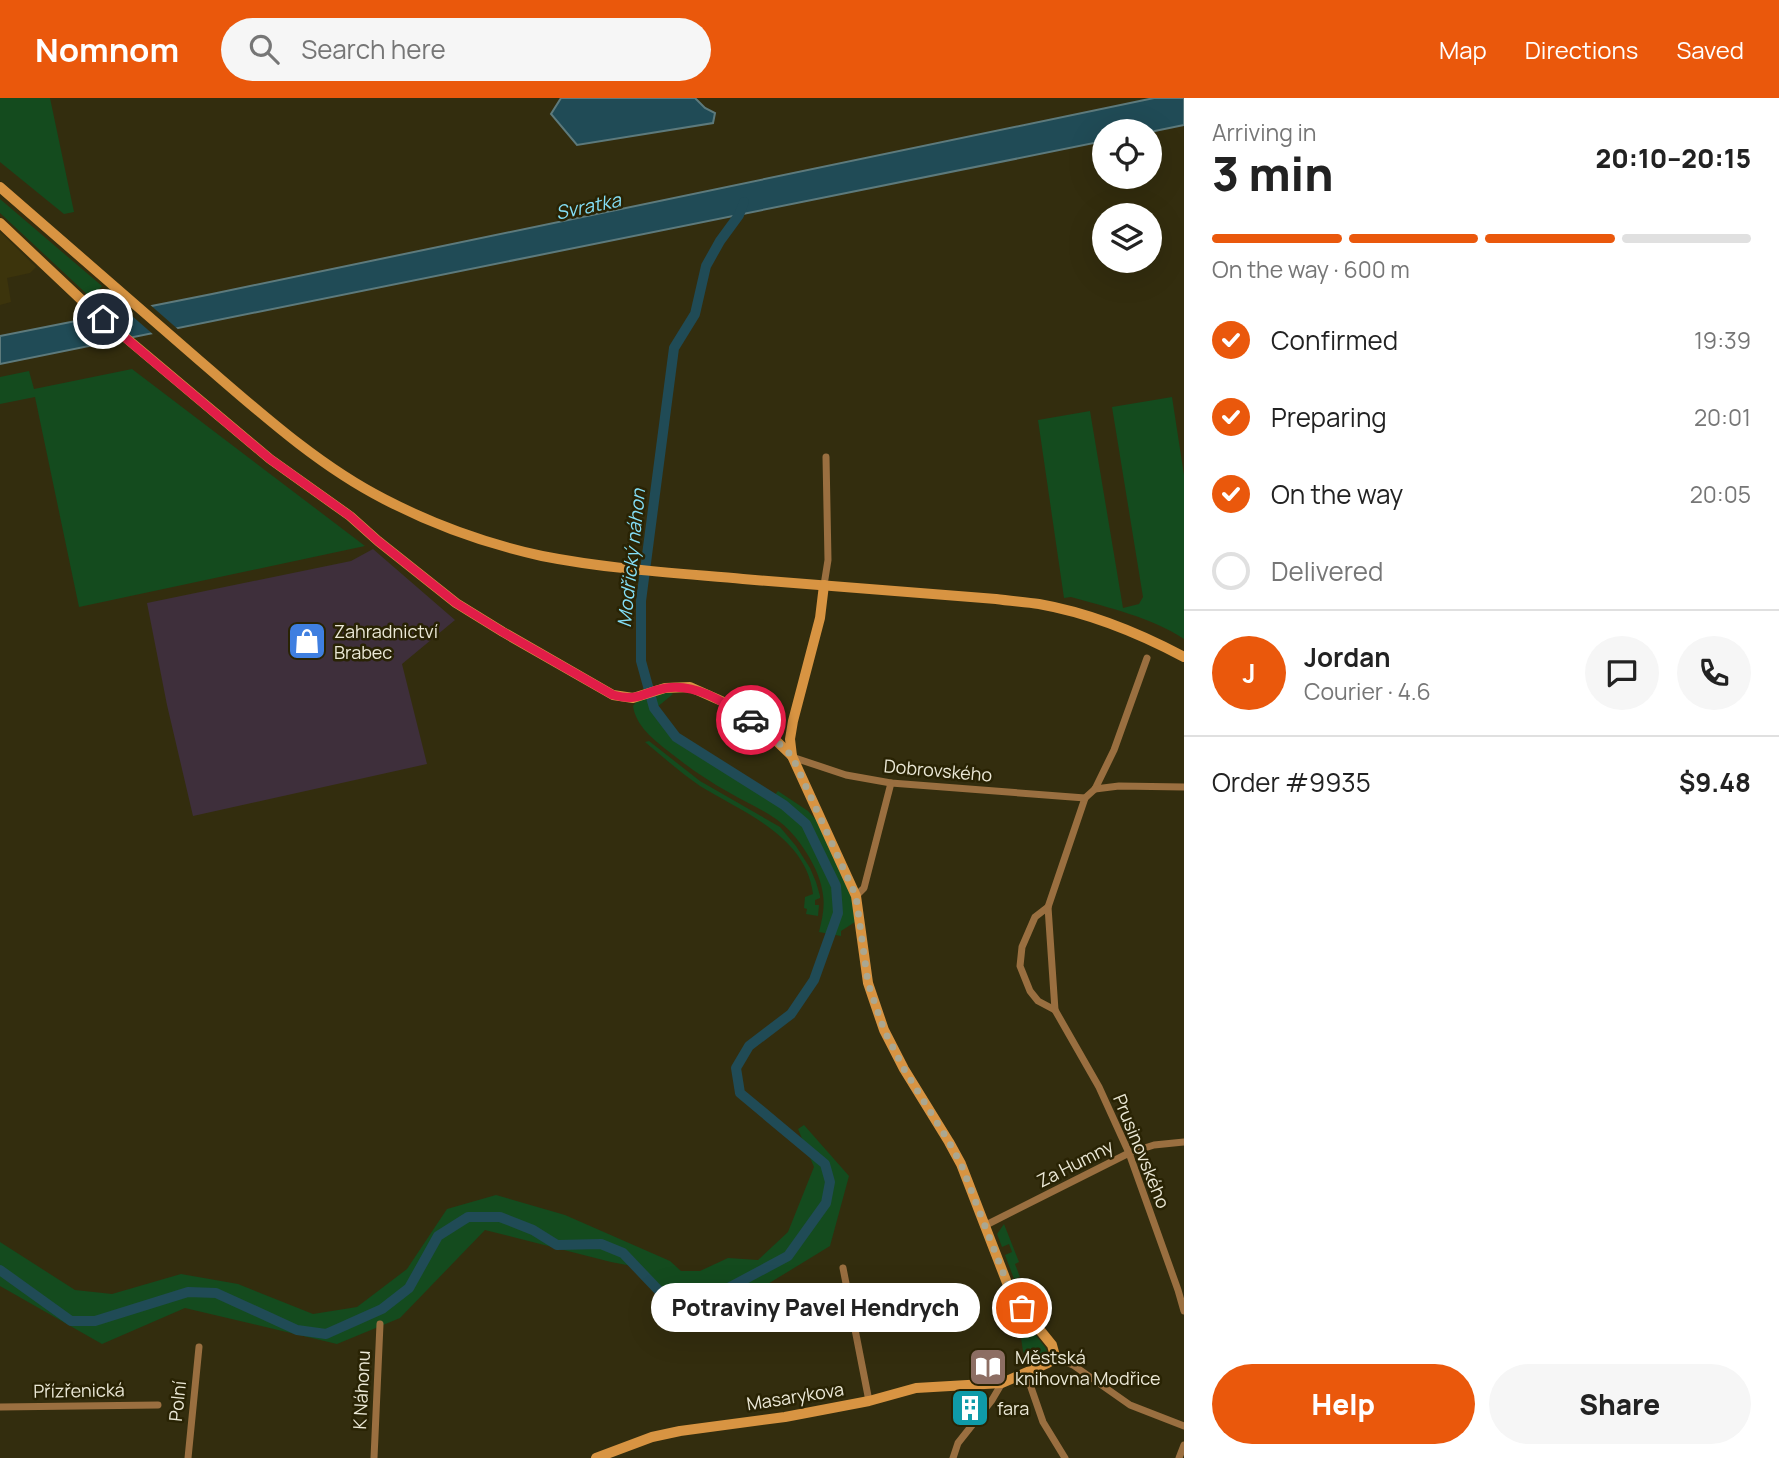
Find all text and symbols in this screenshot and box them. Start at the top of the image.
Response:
search box [221,18,711,81]
text: Nomnom [35,27,179,72]
icon: search [245,30,283,68]
text: Search here [301,31,446,67]
text: Map [1439,33,1487,66]
text: Directions [1525,33,1638,66]
text: Saved [1676,33,1744,66]
text: Arriving in [1212,116,1317,148]
map controls [1092,119,1162,273]
button: locate [1092,119,1162,189]
text: 20:10–20:15 [1595,140,1751,176]
text: 3 min [1212,142,1333,205]
water label: Svratka [553,186,624,226]
button: layers [1092,203,1162,273]
text: On the way · 600 m [1212,253,1410,285]
pin [73,289,133,349]
icon: home [84,300,122,338]
icon: check [1212,321,1250,359]
text: Confirmed [1271,322,1398,358]
text: 19:39 [1694,324,1751,356]
icon: check [1212,398,1250,436]
text: Preparing [1271,399,1387,435]
text: 20:01 [1694,401,1751,433]
icon: check [1212,475,1250,513]
text: On the way [1271,476,1403,512]
text: 20:05 [1690,478,1751,510]
water label: Modřický náhon [611,487,651,629]
text: Delivered [1271,553,1383,589]
place label: Zahradnictví Brabec [334,619,438,664]
shop icon: Zahradnictví Brabec [286,620,328,662]
button: chat [1585,636,1659,710]
button: phone [1677,636,1751,710]
text: Jordan [1304,639,1390,675]
text: J [1242,655,1256,691]
text: Courier · 4.6 [1304,675,1431,707]
courier [716,685,786,755]
icon: car [732,701,770,739]
street label: Dobrovského [883,753,993,787]
text: Order #9935 [1212,764,1371,800]
text: $9.48 [1679,764,1751,800]
street label: Prusinovského [1108,1090,1176,1212]
street label: Za Humny [1033,1133,1118,1192]
pin [992,1278,1052,1338]
callout: Potraviny Pavel Hendrych [651,1284,980,1332]
icon: bag [1003,1289,1041,1327]
text: Potraviny Pavel Hendrych [672,1291,959,1323]
place label: Městská knihovna Modřice [1015,1345,1161,1390]
library icon: Městská knihovna Modřice [967,1346,1009,1388]
street label: K Náhonu [347,1350,375,1430]
button: Help [1212,1364,1475,1444]
button: Share [1489,1364,1751,1444]
street label: Masarykova [745,1376,845,1416]
street label: Přízřenická [33,1377,125,1403]
street label: Polní [163,1380,191,1422]
building icon: fara [949,1387,991,1429]
place label: fara [997,1396,1029,1420]

